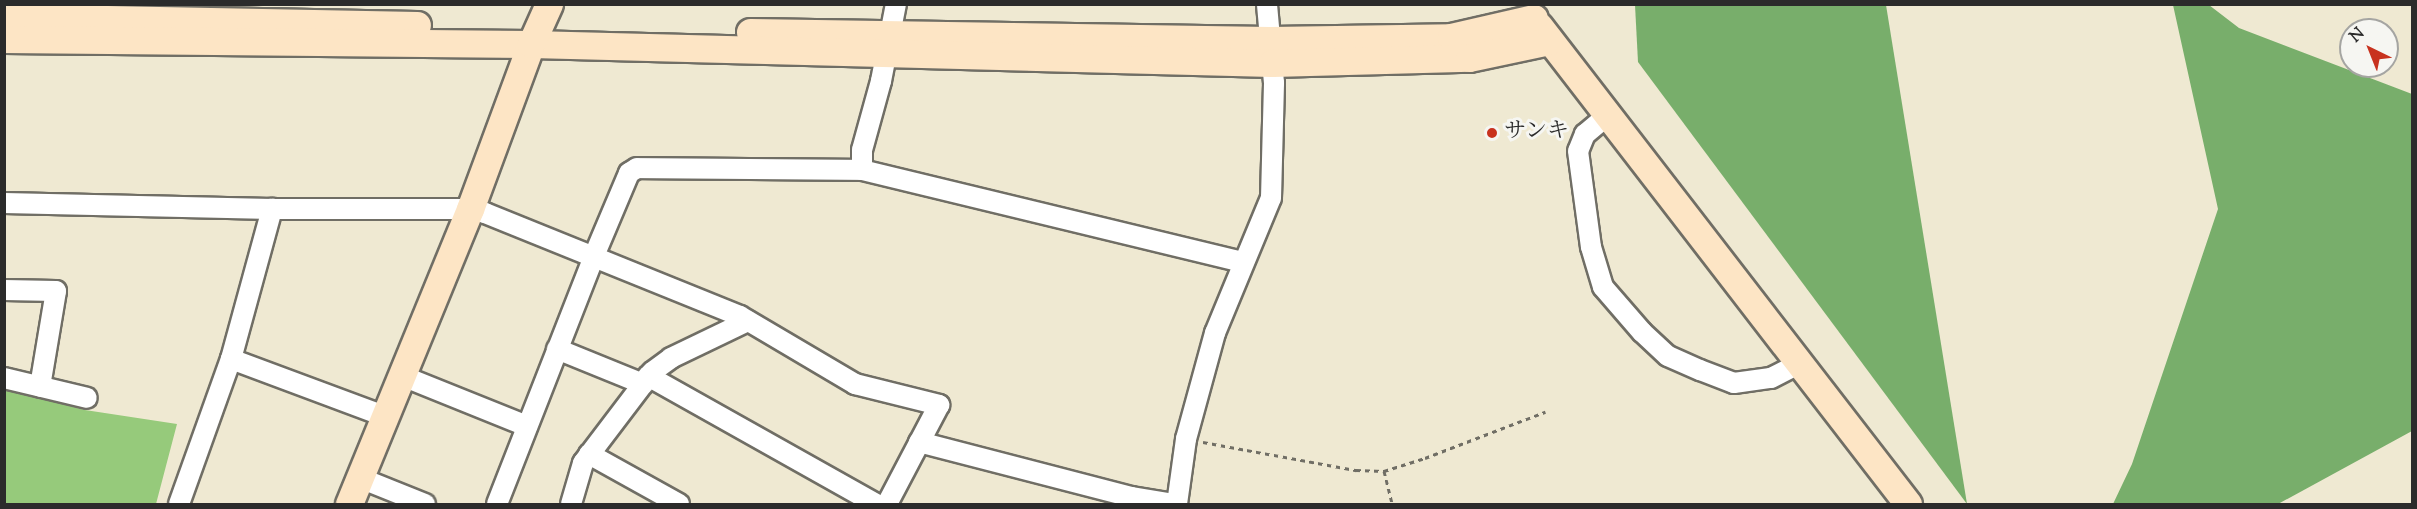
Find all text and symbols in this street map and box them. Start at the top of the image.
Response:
north arrow [2339,18,2399,78]
text: N [2345,23,2370,49]
place label: サンキ [1504,120,1570,146]
marker: サンキ [1485,126,1499,140]

